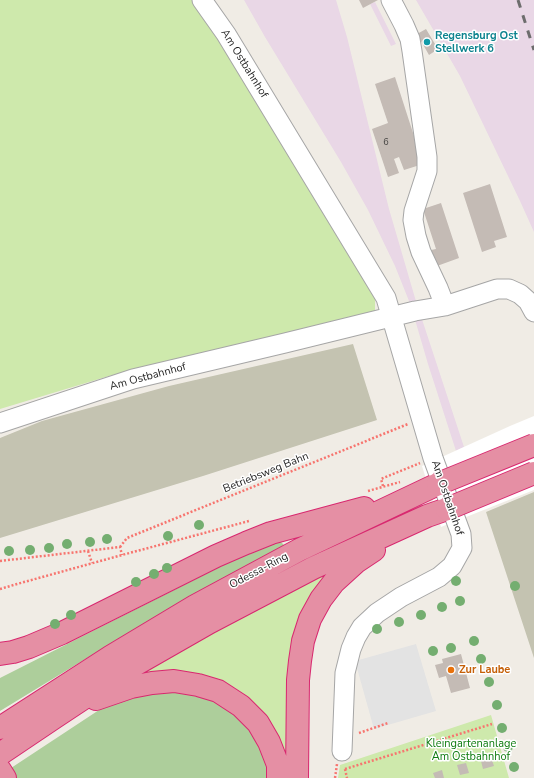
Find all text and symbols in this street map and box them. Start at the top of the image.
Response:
street label: Am Ostbahnhof [218,27,270,101]
place label: Regensburg Ost Stellwerk 6 [435,29,518,55]
marker: Regensburg Ost Stellwerk 6 [422,37,432,47]
house number: 6 [383,138,389,148]
street label: Am Ostbahnhof [108,360,188,394]
street label: Betriebsweg Bahn [221,450,311,496]
street label: Am Ostbahnhof [428,459,466,537]
street label: Odessa-Ring [227,550,291,592]
place label: Zur Laube [459,663,510,677]
marker: Zur Laube [446,665,456,675]
park label: Kleingartenanlage Am Ostbahnhof [426,737,516,763]

